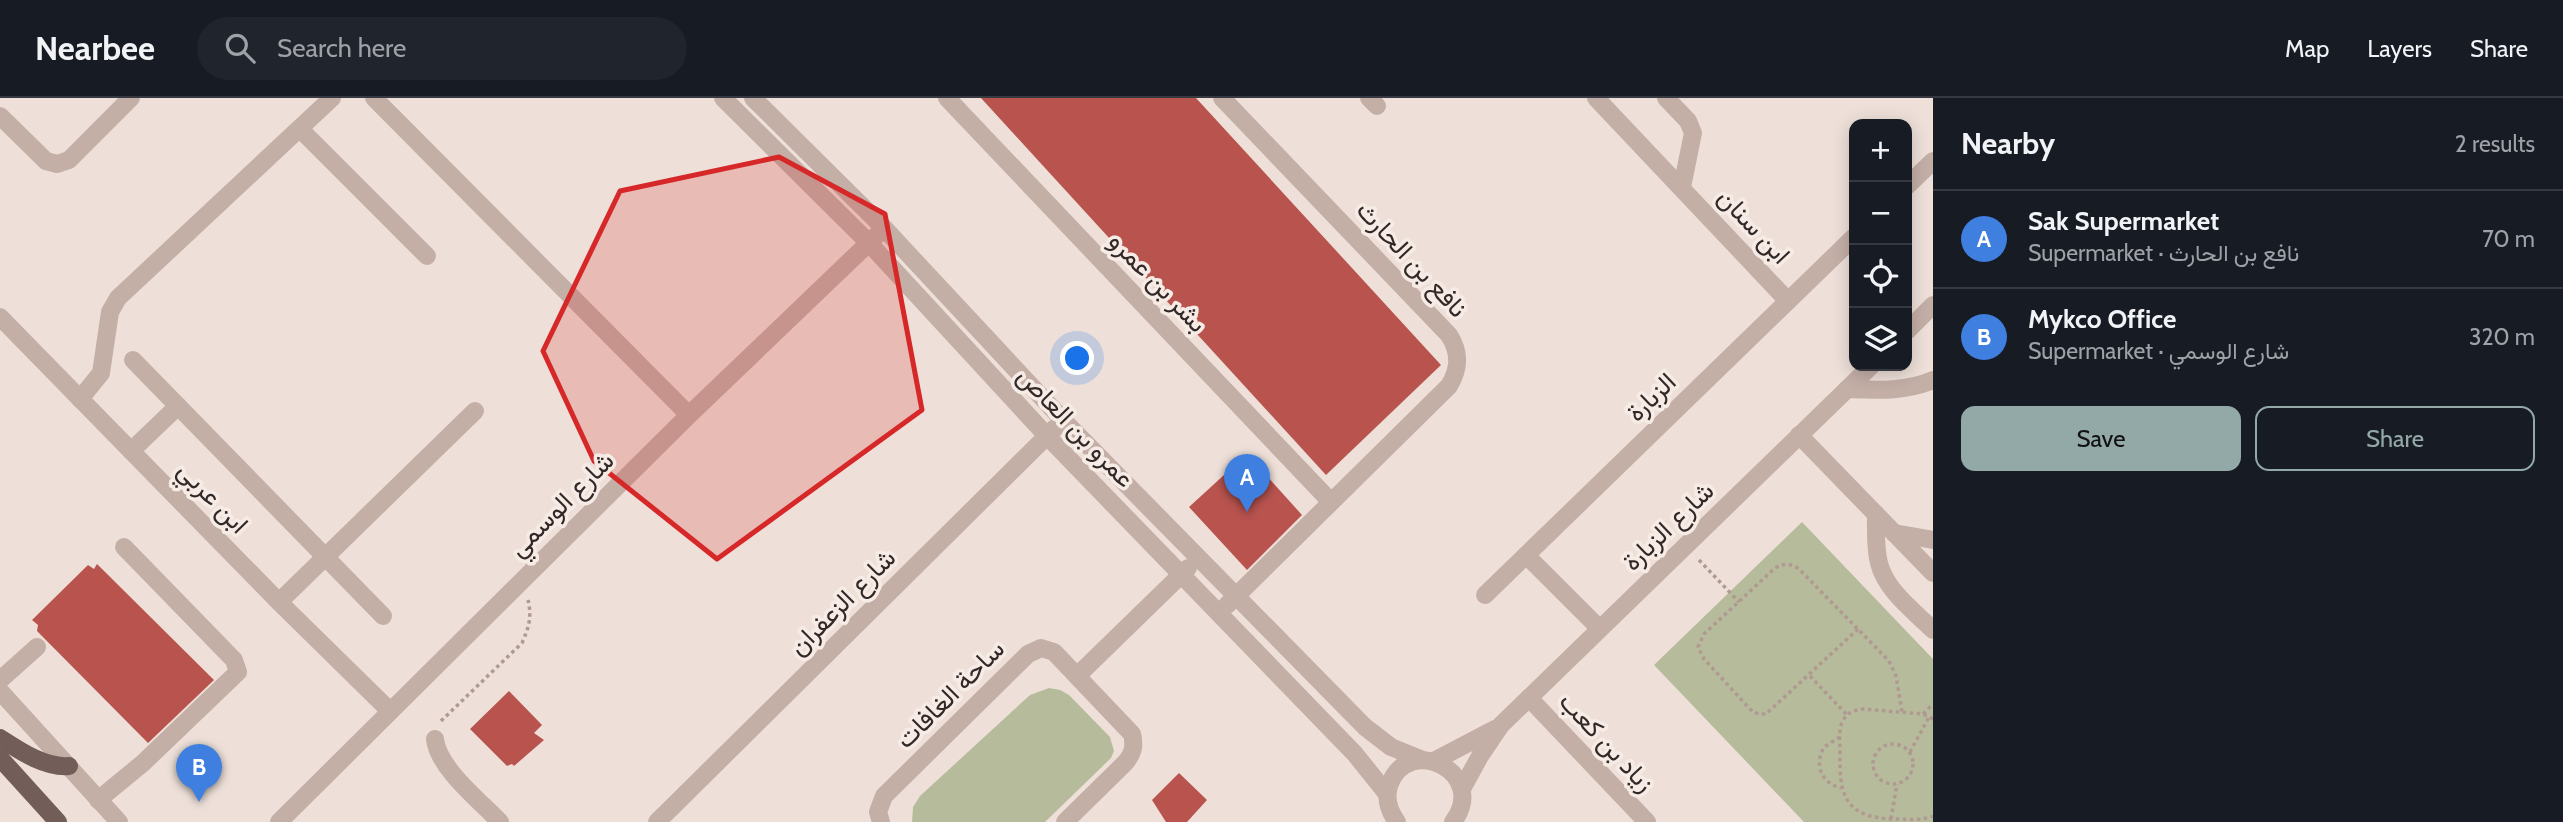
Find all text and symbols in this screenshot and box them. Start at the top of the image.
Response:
search box [197,17,687,80]
text: Nearbee [35,28,155,68]
icon: search [221,29,259,67]
text: Search here [277,32,406,64]
text: Map [2285,34,2329,63]
text: Layers [2367,34,2432,63]
text: Share [2470,34,2528,63]
map controls [1849,119,1912,371]
button: + [1849,119,1912,182]
text: Nearby [1961,125,2055,162]
text: 2 results [2455,130,2535,158]
street label: ابن سنان [1711,181,1797,271]
button: − [1849,182,1912,245]
street label: نافع بن الحارث [1349,194,1474,325]
text: Sak Supermarket [2028,205,2219,237]
street label: بشر بن عمرو [1102,225,1214,339]
text: A [1977,225,1991,253]
text: 70 m [2482,225,2535,253]
text: Supermarket · نافع بن الحارث [2028,239,2299,267]
button: locate [1849,245,1912,308]
text: Mykco Office [2028,303,2176,335]
button: layers [1849,308,1912,371]
text: B [1977,323,1991,351]
text: 320 m [2469,323,2535,351]
text: Supermarket · شارع الوسمي [2028,337,2289,365]
your location [1060,341,1094,375]
street label: عمرو بن العاص [1011,360,1141,494]
street label: الزبارة [1620,366,1682,428]
button: Save [1961,406,2241,471]
button: Share [2255,406,2535,471]
street label: شارع الوسمي [502,445,624,567]
street label: ابن عربي [167,454,255,543]
pin: A [1224,454,1270,512]
street label: شارع الزبارة [1616,475,1722,579]
street label: شارع الزعفران [782,542,904,664]
street label: ساحة الغافات [889,633,1011,755]
street label: زياد بن كعب [1553,685,1661,799]
pin: B [176,744,222,802]

